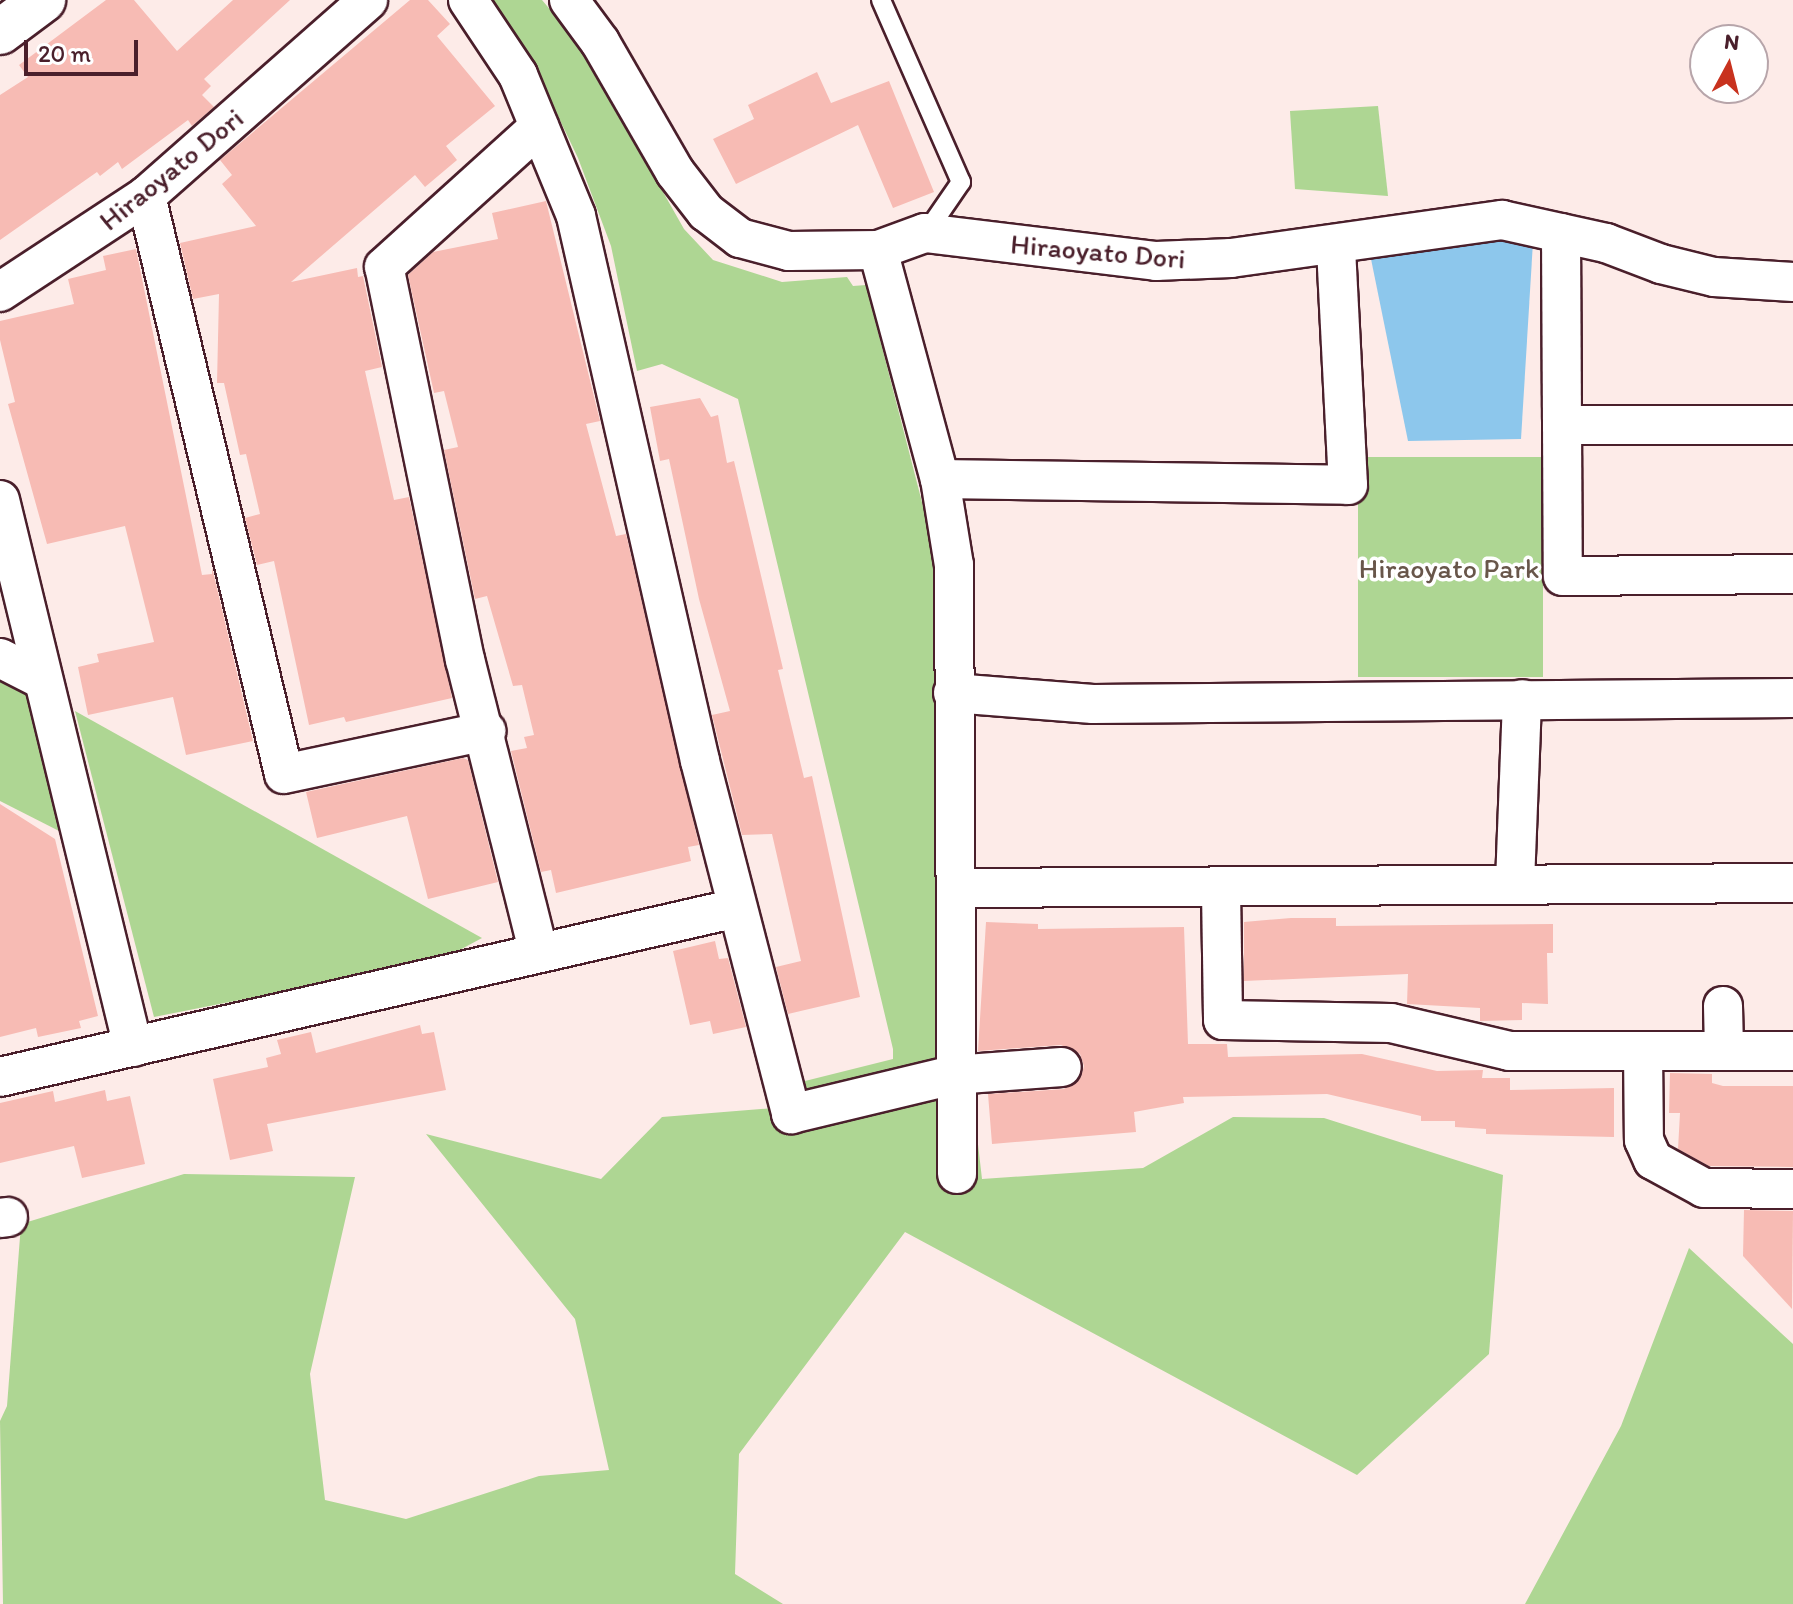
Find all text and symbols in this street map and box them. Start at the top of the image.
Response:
scale bar [28,24,142,74]
north arrow [1689,24,1769,104]
text: N [1723,27,1741,56]
text: 20 m [38,39,91,68]
street label: Hiraoyato Dori [92,101,250,237]
street label: Hiraoyato Dori [1009,227,1187,275]
park label: Hiraoyato Park [1359,551,1539,585]

